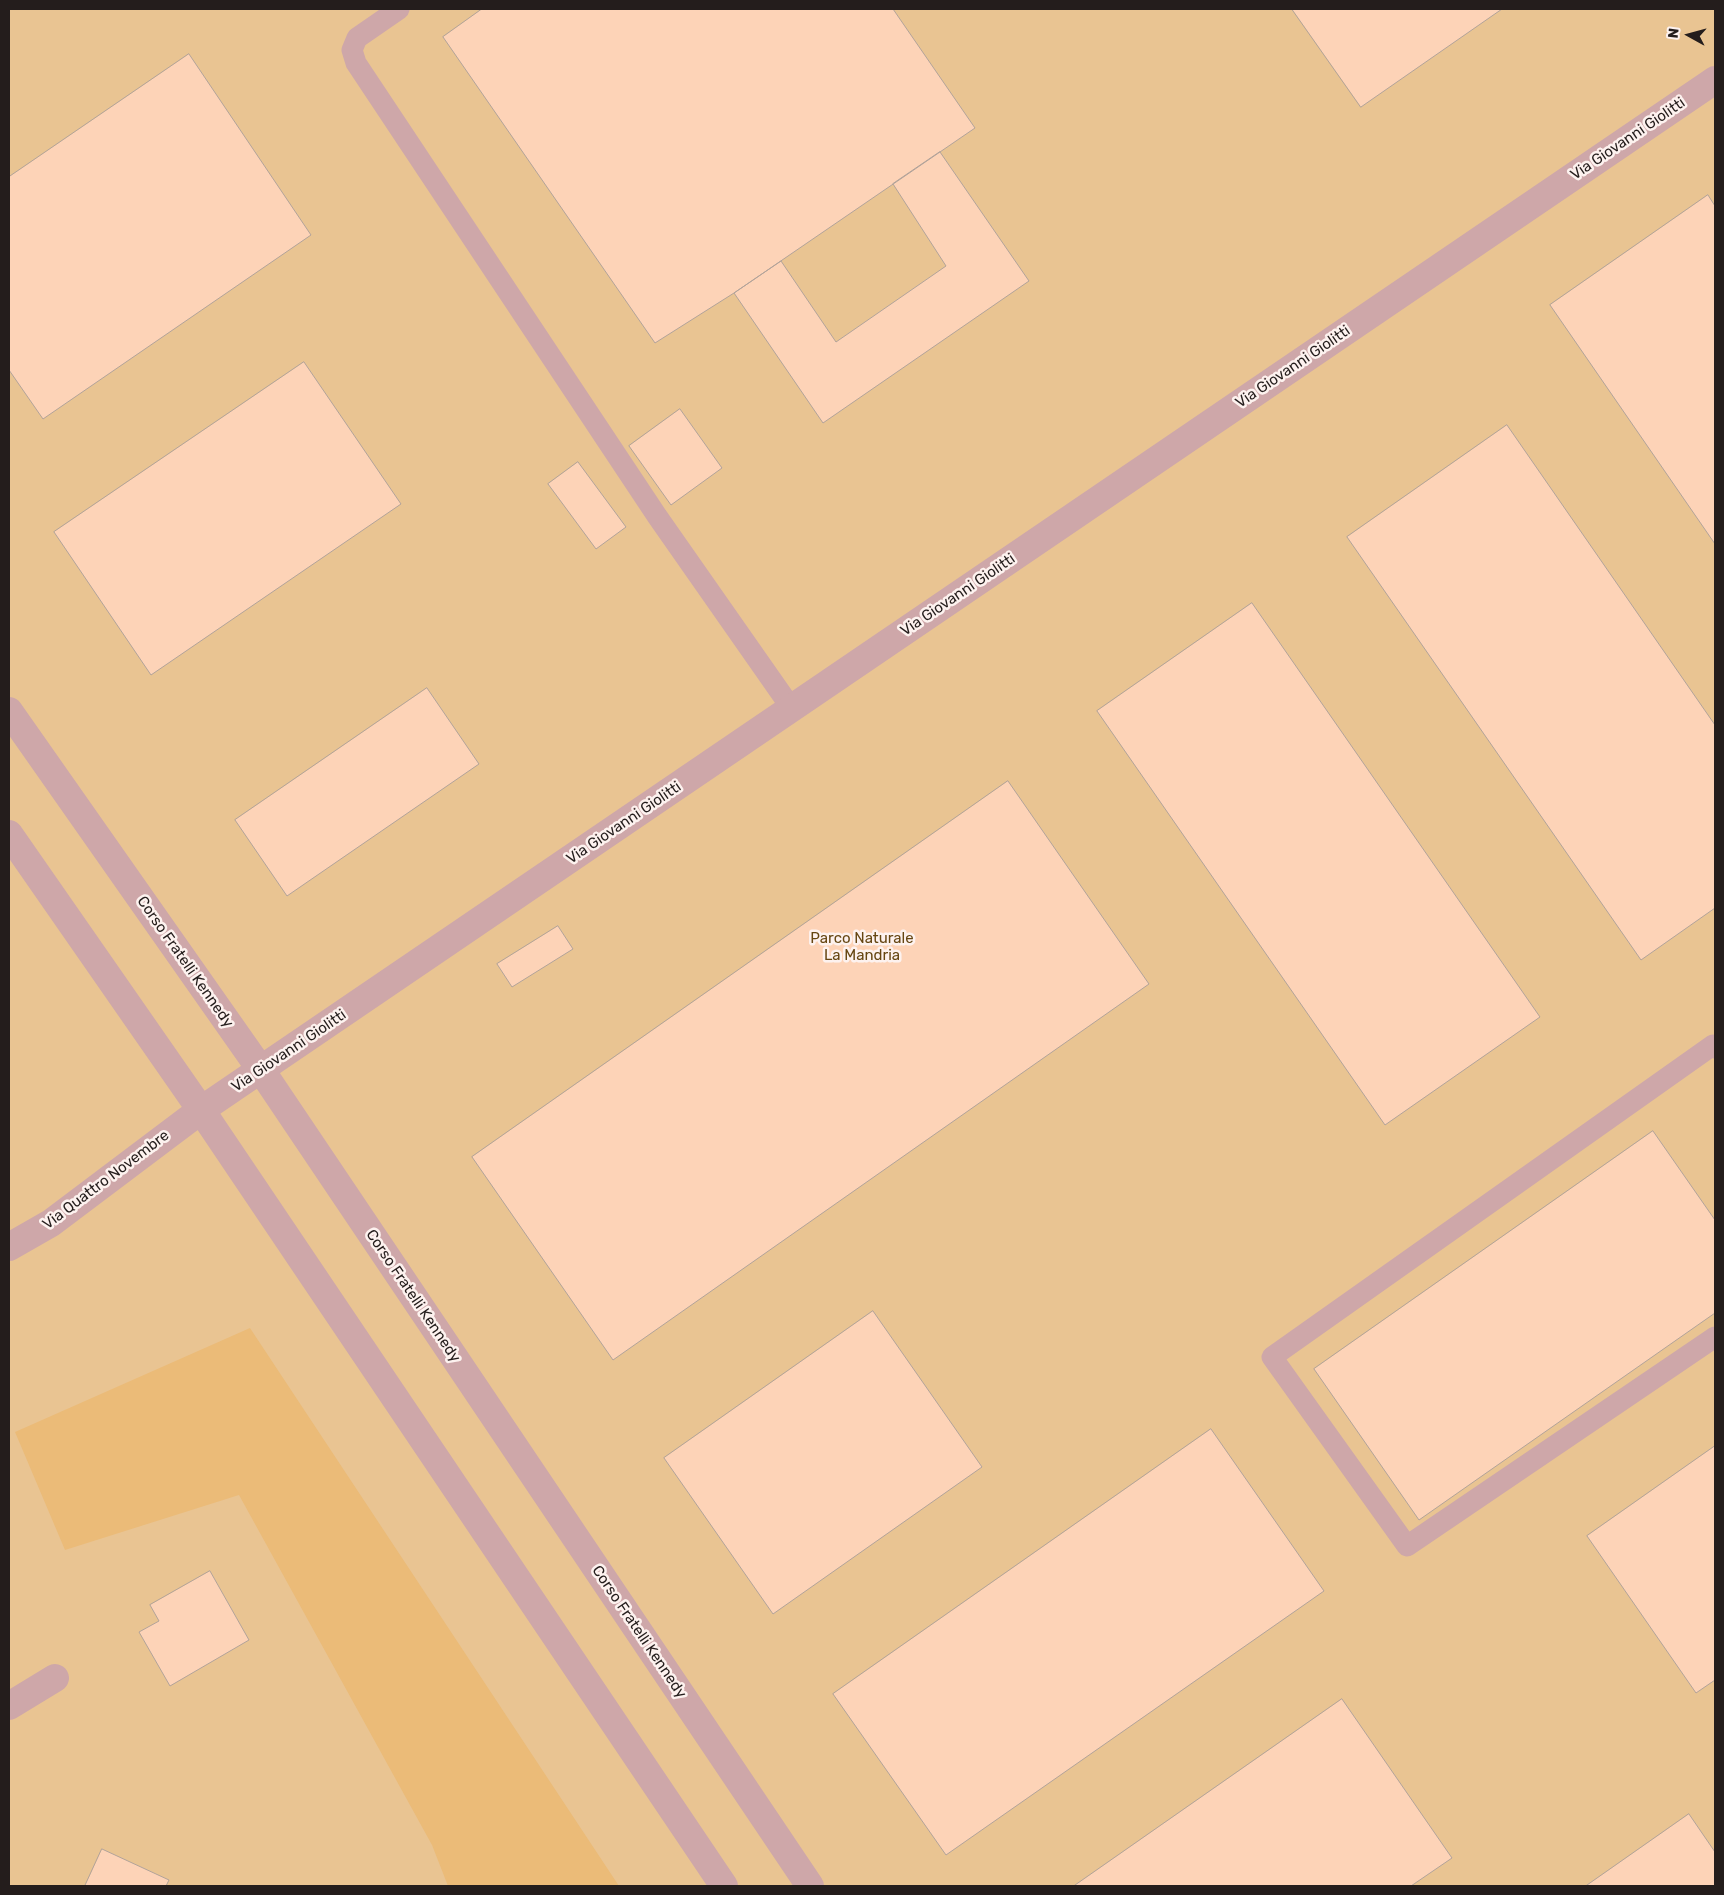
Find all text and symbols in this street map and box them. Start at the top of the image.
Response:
north arrow [1664,10,1714,60]
text: N [1665,27,1683,39]
street label: Via Giovanni Giolitti [1567,94,1689,184]
street label: Via Giovanni Giolitti [1232,322,1354,412]
street label: Via Giovanni Giolitti [897,550,1019,640]
street label: Via Giovanni Giolitti [563,778,685,868]
street label: Corso Fratelli Kennedy [133,893,237,1031]
park label: Parco Naturale La Mandria [810,930,914,965]
street label: Via Giovanni Giolitti [228,1006,350,1096]
street label: Via Quattro Novembre [39,1127,173,1233]
street label: Corso Fratelli Kennedy [362,1226,464,1366]
street label: Corso Fratelli Kennedy [588,1562,690,1702]

